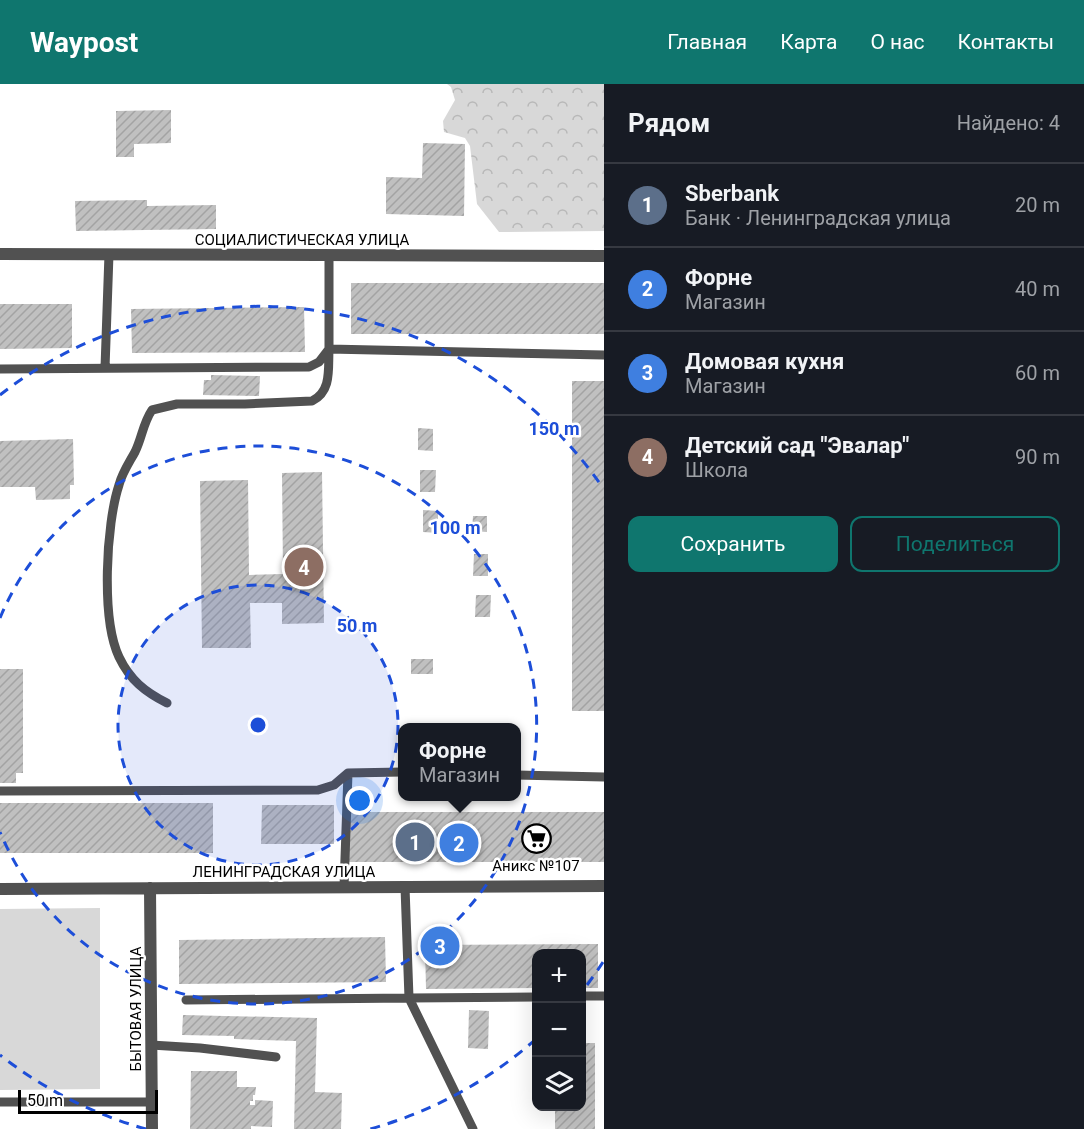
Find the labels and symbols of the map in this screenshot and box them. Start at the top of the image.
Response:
street label: СОЦИАЛИСТИЧЕСКАЯ УЛИЦА [195,231,410,249]
text: 150 m [528,418,580,439]
text: 100 m [429,517,481,538]
pin: 4 [284,544,324,590]
text: 50 m [337,615,377,636]
centre of rings [248,715,268,735]
your location [345,786,374,815]
pin: 1 [396,820,434,864]
pin: 2 [440,820,478,866]
supermarket icon: Аникс №107 [520,823,552,855]
place label: Аникс №107 [492,857,580,875]
street label: ЛЕНИНГРАДСКАЯ УЛИЦА [193,863,376,881]
pin: 3 [420,924,460,968]
street label: БЫТОВАЯ УЛИЦА [127,946,145,1071]
scale bar [18,1087,158,1114]

